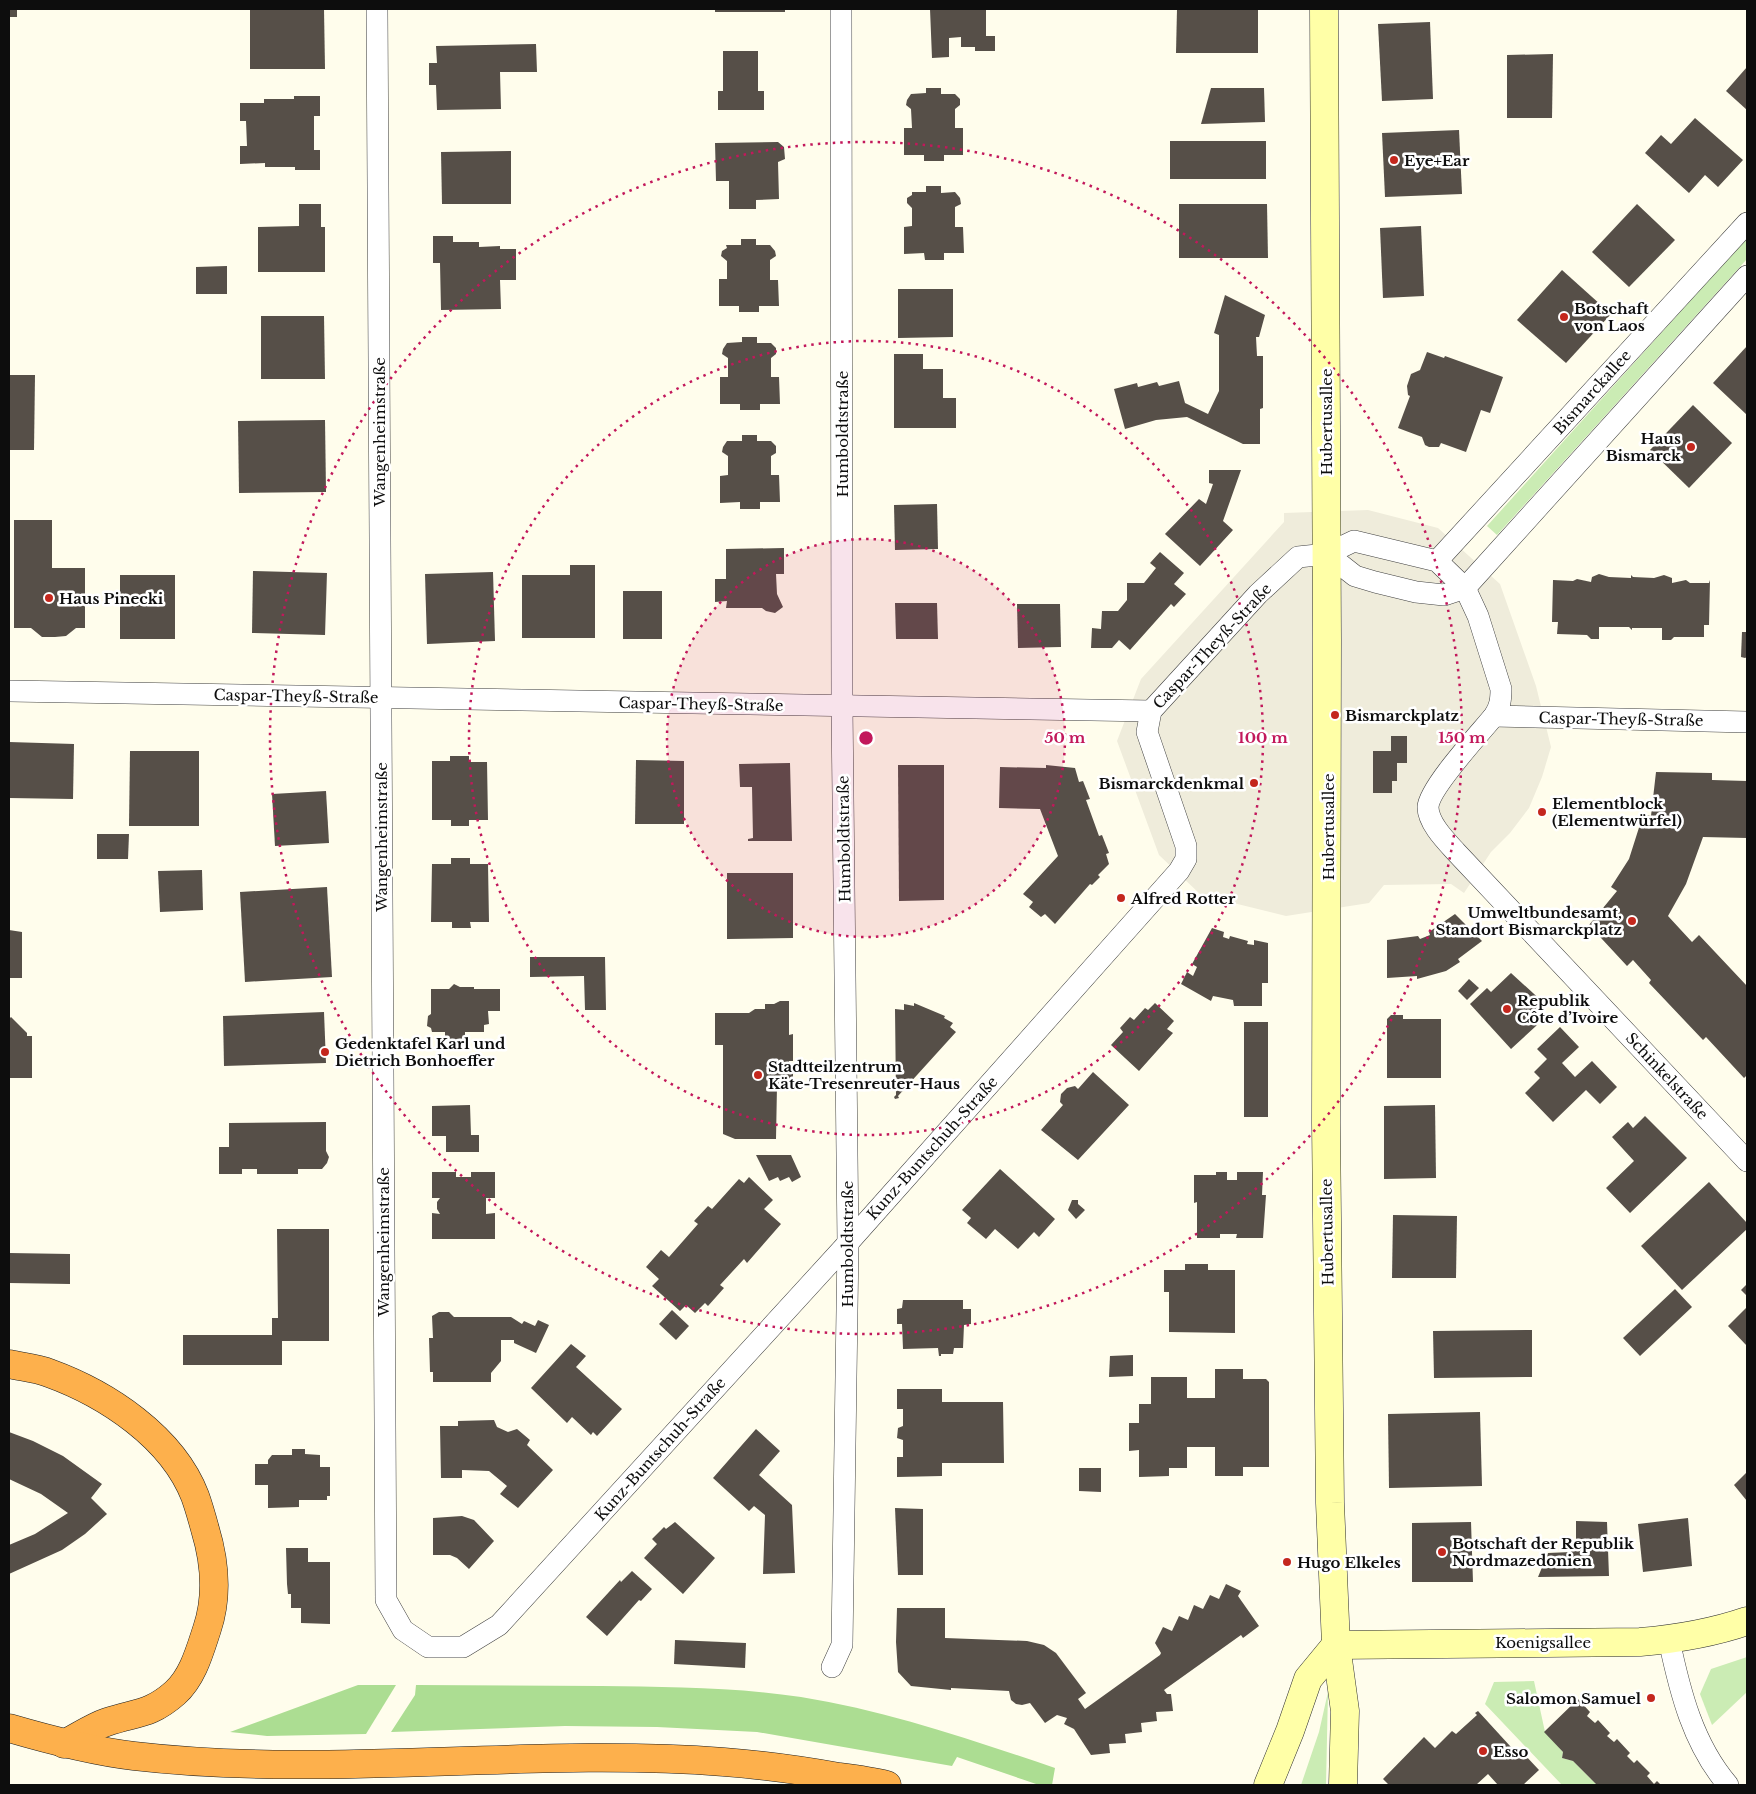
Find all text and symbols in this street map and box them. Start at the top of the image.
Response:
place label: Eye+Ear [1404,151,1470,170]
marker: Eye+Ear [1388,154,1400,166]
place label: Botschaft von Laos [1574,299,1649,335]
marker: Botschaft von Laos [1558,311,1570,323]
street label: Bismarckallee [1549,346,1635,438]
street label: Wangenheimstraße [370,357,389,508]
street label: Hubertusallee [1317,369,1336,475]
street label: Humboldtstraße [833,371,852,497]
place label: Haus Bismarck [1606,429,1682,465]
marker: Haus Bismarck [1685,441,1697,453]
street label: Caspar-Theyß-Straße [1149,579,1275,713]
place label: Haus Pinecki [59,589,164,608]
marker: Haus Pinecki [43,592,55,604]
street label: Caspar-Theyß-Straße [213,685,379,707]
street label: Caspar-Theyß-Straße [618,693,784,715]
place label: Bismarckplatz [1345,706,1459,725]
street label: Caspar-Theyß-Straße [1538,708,1704,730]
marker: Bismarckplatz [1329,709,1341,721]
text: 50 m [1045,728,1086,747]
text: 100 m [1238,728,1288,747]
text: 150 m [1438,728,1486,747]
centre of rings [857,729,875,747]
street label: Wangenheimstraße [372,762,391,913]
place label: Bismarckdenkmal [1098,774,1245,793]
street label: Hubertusallee [1319,774,1338,880]
street label: Humboldtstraße [833,775,855,903]
marker: Bismarckdenkmal [1248,777,1260,789]
place label: Elementblock (Elementwürfel) [1552,794,1682,830]
marker: Elementblock (Elementwürfel) [1536,806,1548,818]
place label: Alfred Rotter [1130,889,1236,908]
marker: Alfred Rotter [1115,892,1127,904]
place label: Umweltbundesamt, Standort Bismarckplatz [1435,903,1622,939]
marker: Umweltbundesamt, Standort Bismarckplatz [1626,915,1638,927]
place label: Republik Côte d’Ivoire [1517,991,1618,1027]
marker: Republik Côte d’Ivoire [1501,1003,1513,1015]
street label: Schinkelstraße [1622,1028,1712,1124]
place label: Gedenktafel Karl und Dietrich Bonhoeffer [335,1034,506,1070]
marker: Gedenktafel Karl und Dietrich Bonhoeffer [319,1046,331,1058]
place label: Stadtteilzentrum Käte-Tresenreuter-Haus [768,1057,960,1093]
marker: Stadtteilzentrum Käte-Tresenreuter-Haus [752,1069,764,1081]
street label: Kunz-Buntschuh-Straße [863,1072,1001,1224]
street label: Wangenheimstraße [374,1167,393,1318]
street label: Hubertusallee [1317,1178,1337,1286]
street label: Humboldtstraße [838,1181,857,1307]
street label: Kunz-Buntschuh-Straße [591,1373,729,1525]
place label: Botschaft der Republik Nordmazedonien [1452,1534,1635,1570]
marker: Botschaft der Republik Nordmazedonien [1436,1546,1448,1558]
place label: Hugo Elkeles [1297,1553,1401,1572]
marker: Hugo Elkeles [1281,1556,1293,1568]
street label: Koenigsallee [1495,1633,1591,1652]
place label: Salomon Samuel [1506,1689,1642,1708]
marker: Salomon Samuel [1645,1692,1657,1704]
place label: Esso [1493,1742,1528,1761]
marker: Esso [1477,1745,1489,1757]

